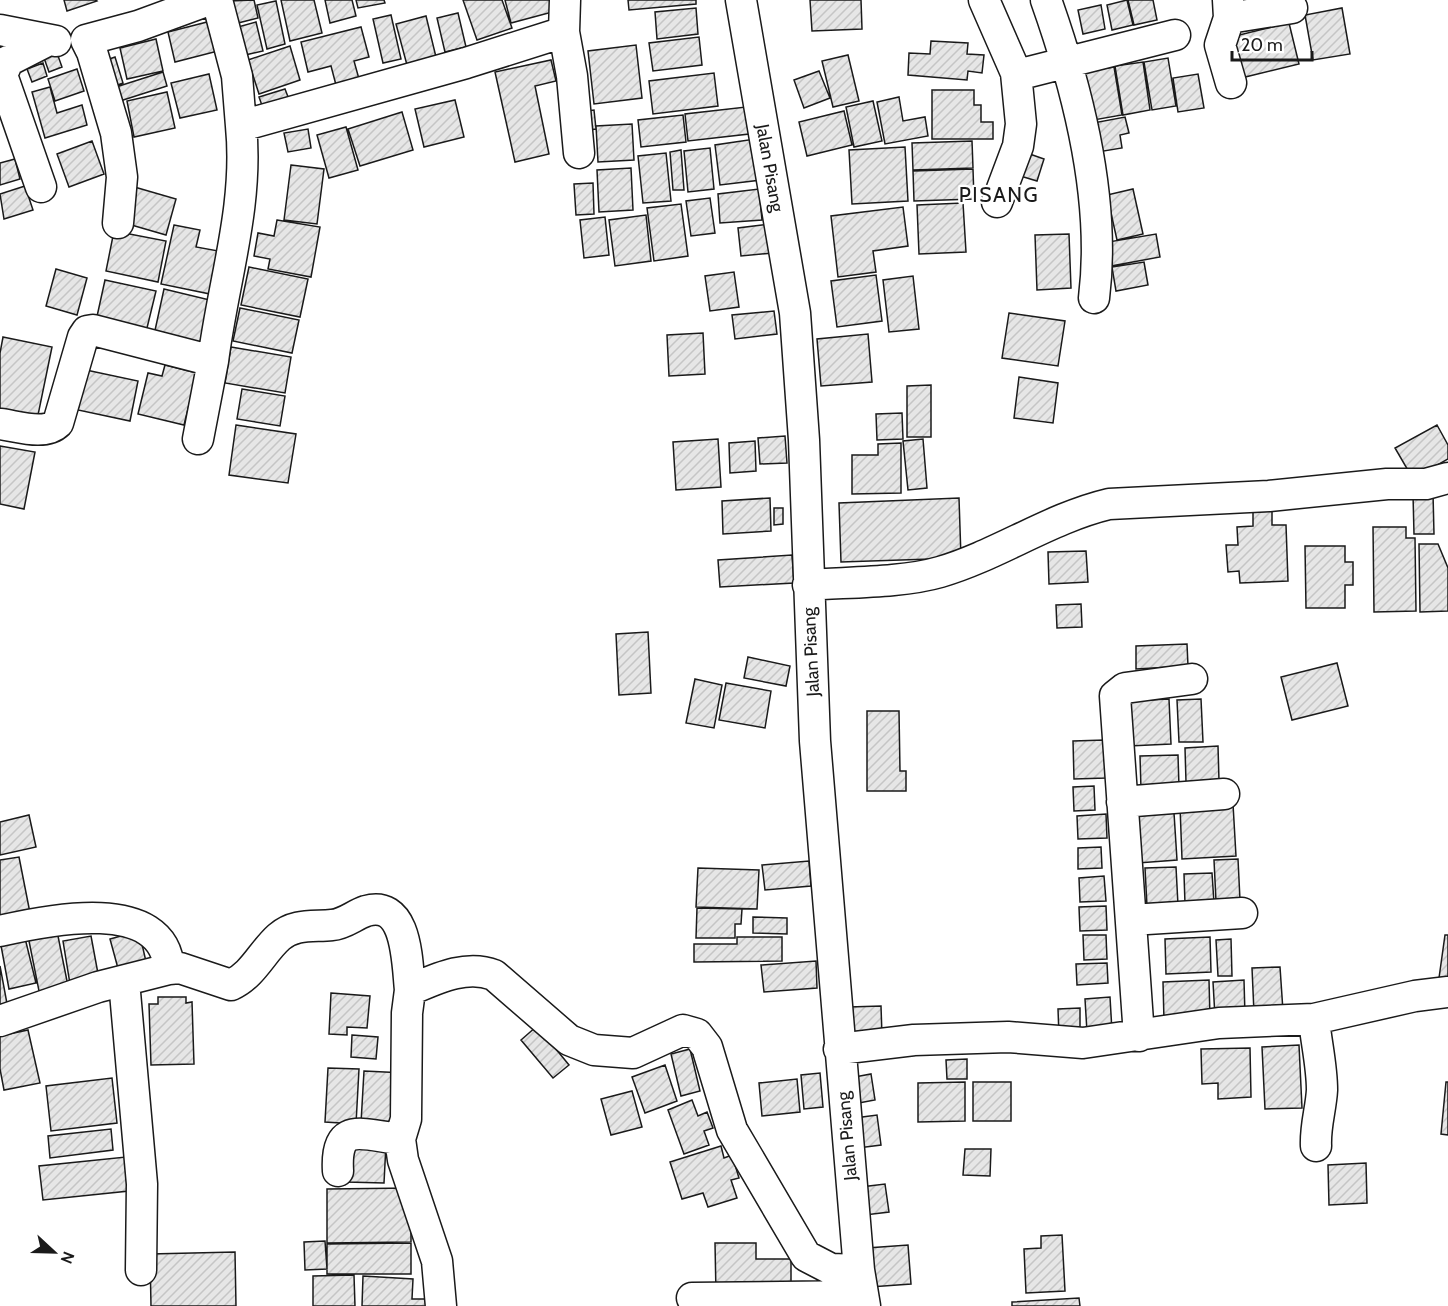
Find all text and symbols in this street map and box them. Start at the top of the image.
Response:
scale bar [1232,24,1312,62]
text: 20 m [1241,34,1283,56]
street label: Jalan Pisang [751,121,789,215]
district label: PISANG [959,182,1039,207]
street label: Jalan Pisang [798,606,824,698]
street label: Jalan Pisang [832,1090,862,1182]
north arrow [24,1222,84,1282]
text: N [57,1249,78,1266]

